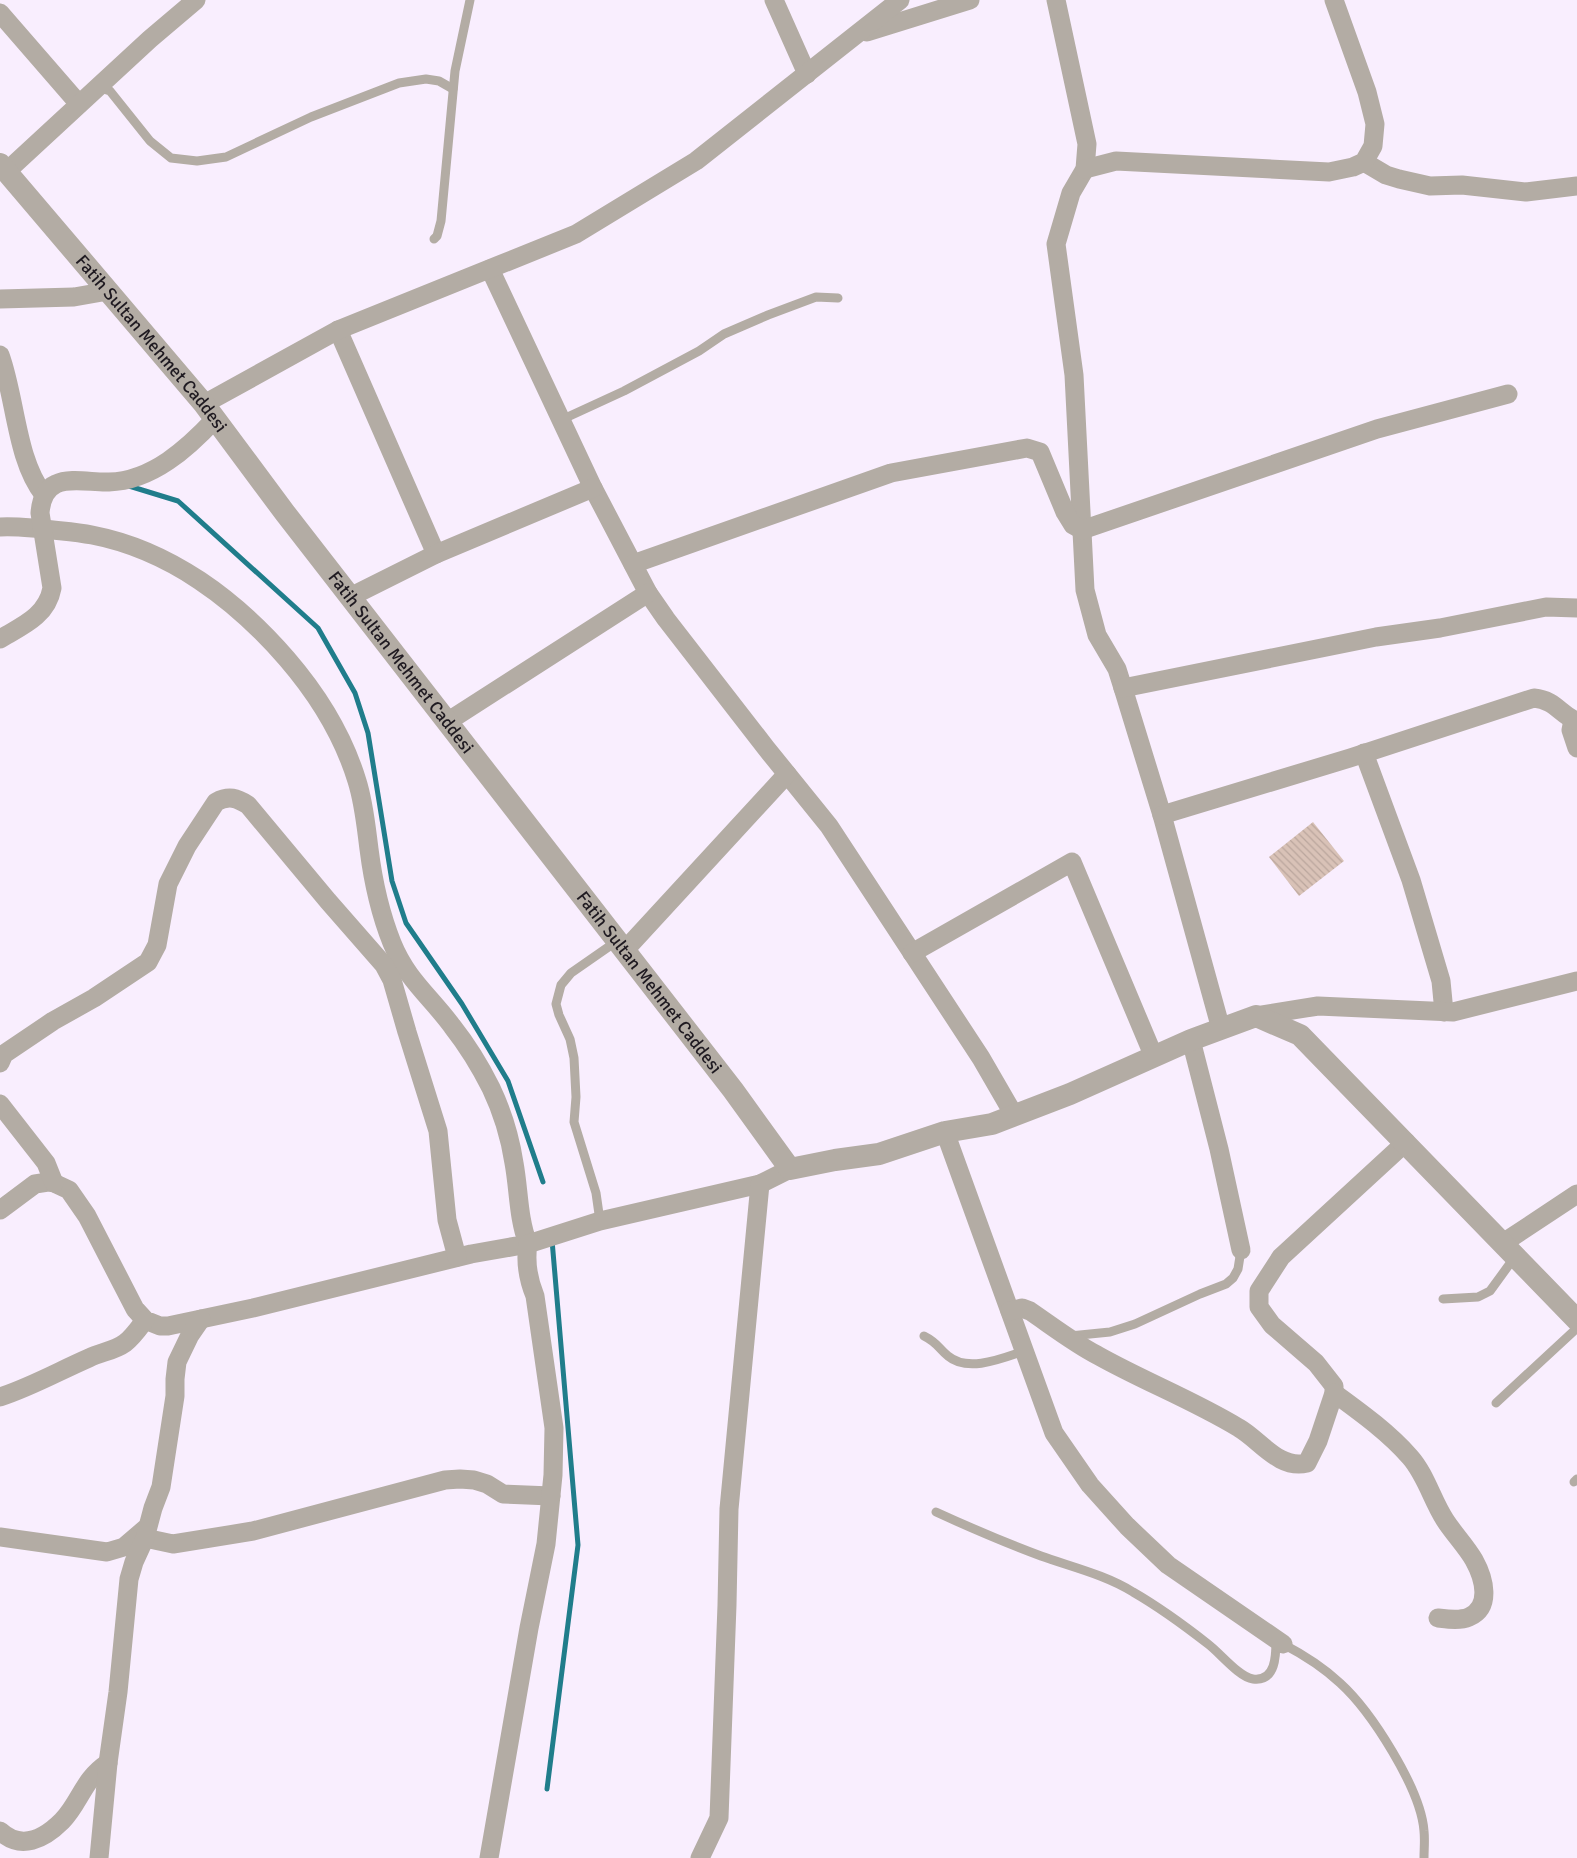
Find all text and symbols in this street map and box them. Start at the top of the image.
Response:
street label: Fatih Sultan Mehmet Caddesi [71,250,232,437]
street label: Fatih Sultan Mehmet Caddesi [323,567,479,758]
street label: Fatih Sultan Mehmet Caddesi [572,887,727,1078]

